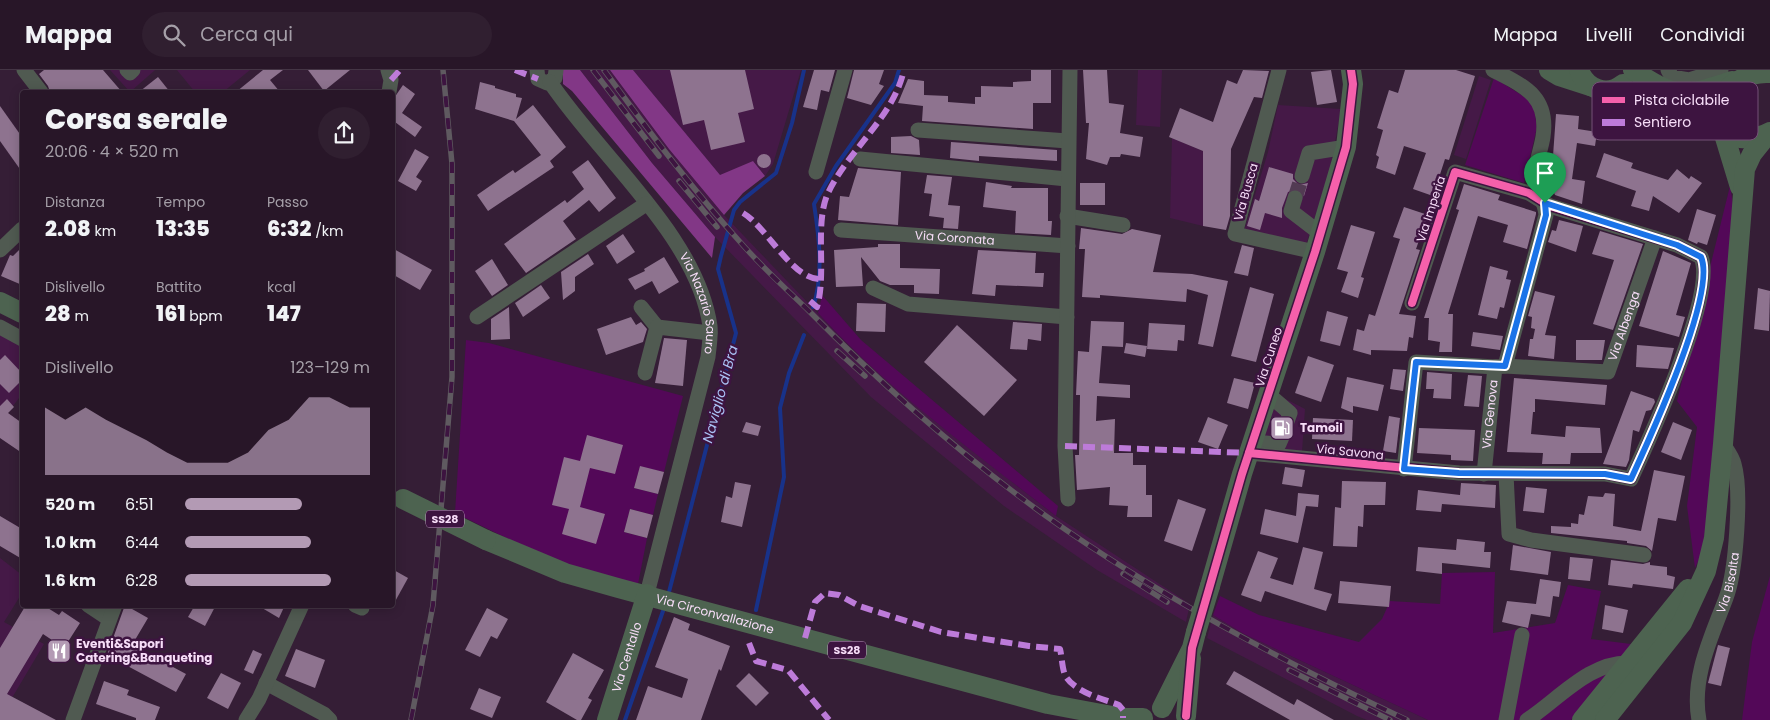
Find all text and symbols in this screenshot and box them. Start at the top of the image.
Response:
search box [142,12,492,57]
text: Mappa [25,18,112,51]
icon: search [160,21,188,49]
text: Cerca qui [200,21,293,48]
text: Mappa [1493,22,1558,47]
text: Livelli [1586,22,1632,47]
text: Condividi [1660,22,1745,47]
legend [1592,82,1758,140]
text: Pista ciclabile [1634,90,1730,110]
text: Corsa serale [45,100,227,139]
button: share [318,107,370,159]
text: Sentiero [1634,112,1691,132]
text: 20:06 · 4 × 520 m [45,140,179,163]
pin [1524,152,1566,203]
icon: arrive [1531,159,1559,187]
street label: Via Busca [1229,161,1262,223]
street label: Via Imperia [1412,174,1449,244]
text: Distanza [45,192,105,212]
text: Tempo [156,192,205,212]
text: Passo [267,192,308,212]
text: 2.08 [45,214,91,243]
text: 13:35 [156,214,210,243]
text: 6:32 [267,214,311,243]
text: km [91,221,116,241]
text: /km [311,221,343,241]
street label: Via Coronata [914,226,995,249]
street label: Via Nazario Sauro [676,249,719,355]
text: Dislivello [45,277,105,297]
text: Battito [156,277,202,297]
text: kcal [267,277,296,297]
street label: Via Albenga [1604,289,1644,363]
text: 28 [45,299,71,328]
text: 161 [156,299,186,328]
text: 147 [267,299,301,328]
text: m [71,306,89,326]
text: bpm [186,306,223,326]
street label: Via Cuneo [1251,324,1286,389]
water label: Naviglio di Bra [697,342,743,445]
text: Dislivello [45,356,113,379]
text: 123–129 m [290,356,370,379]
street label: Via Genova [1478,379,1502,450]
fuel station icon: Tamoil [1269,415,1295,441]
place label: Tamoil [1300,419,1343,436]
street label: Via Savona [1315,440,1385,463]
text: 520 m [45,493,95,516]
text: 6:51 [125,493,154,516]
road number: SS28 [426,510,464,528]
text: 1.0 km [45,531,96,554]
text: 6:44 [125,531,159,554]
street label: Via Bisalta [1712,551,1743,616]
text: 1.6 km [45,569,96,592]
text: 6:28 [125,569,158,592]
street label: Via Circonvallazione [654,590,776,638]
street label: Via Centallo [607,619,646,694]
place label: Eventi&Sapori Catering&Banqueting [76,635,212,666]
restaurant icon: Eventi&Sapori Catering&Banqueting [46,638,72,664]
road number: SS28 [828,642,866,658]

